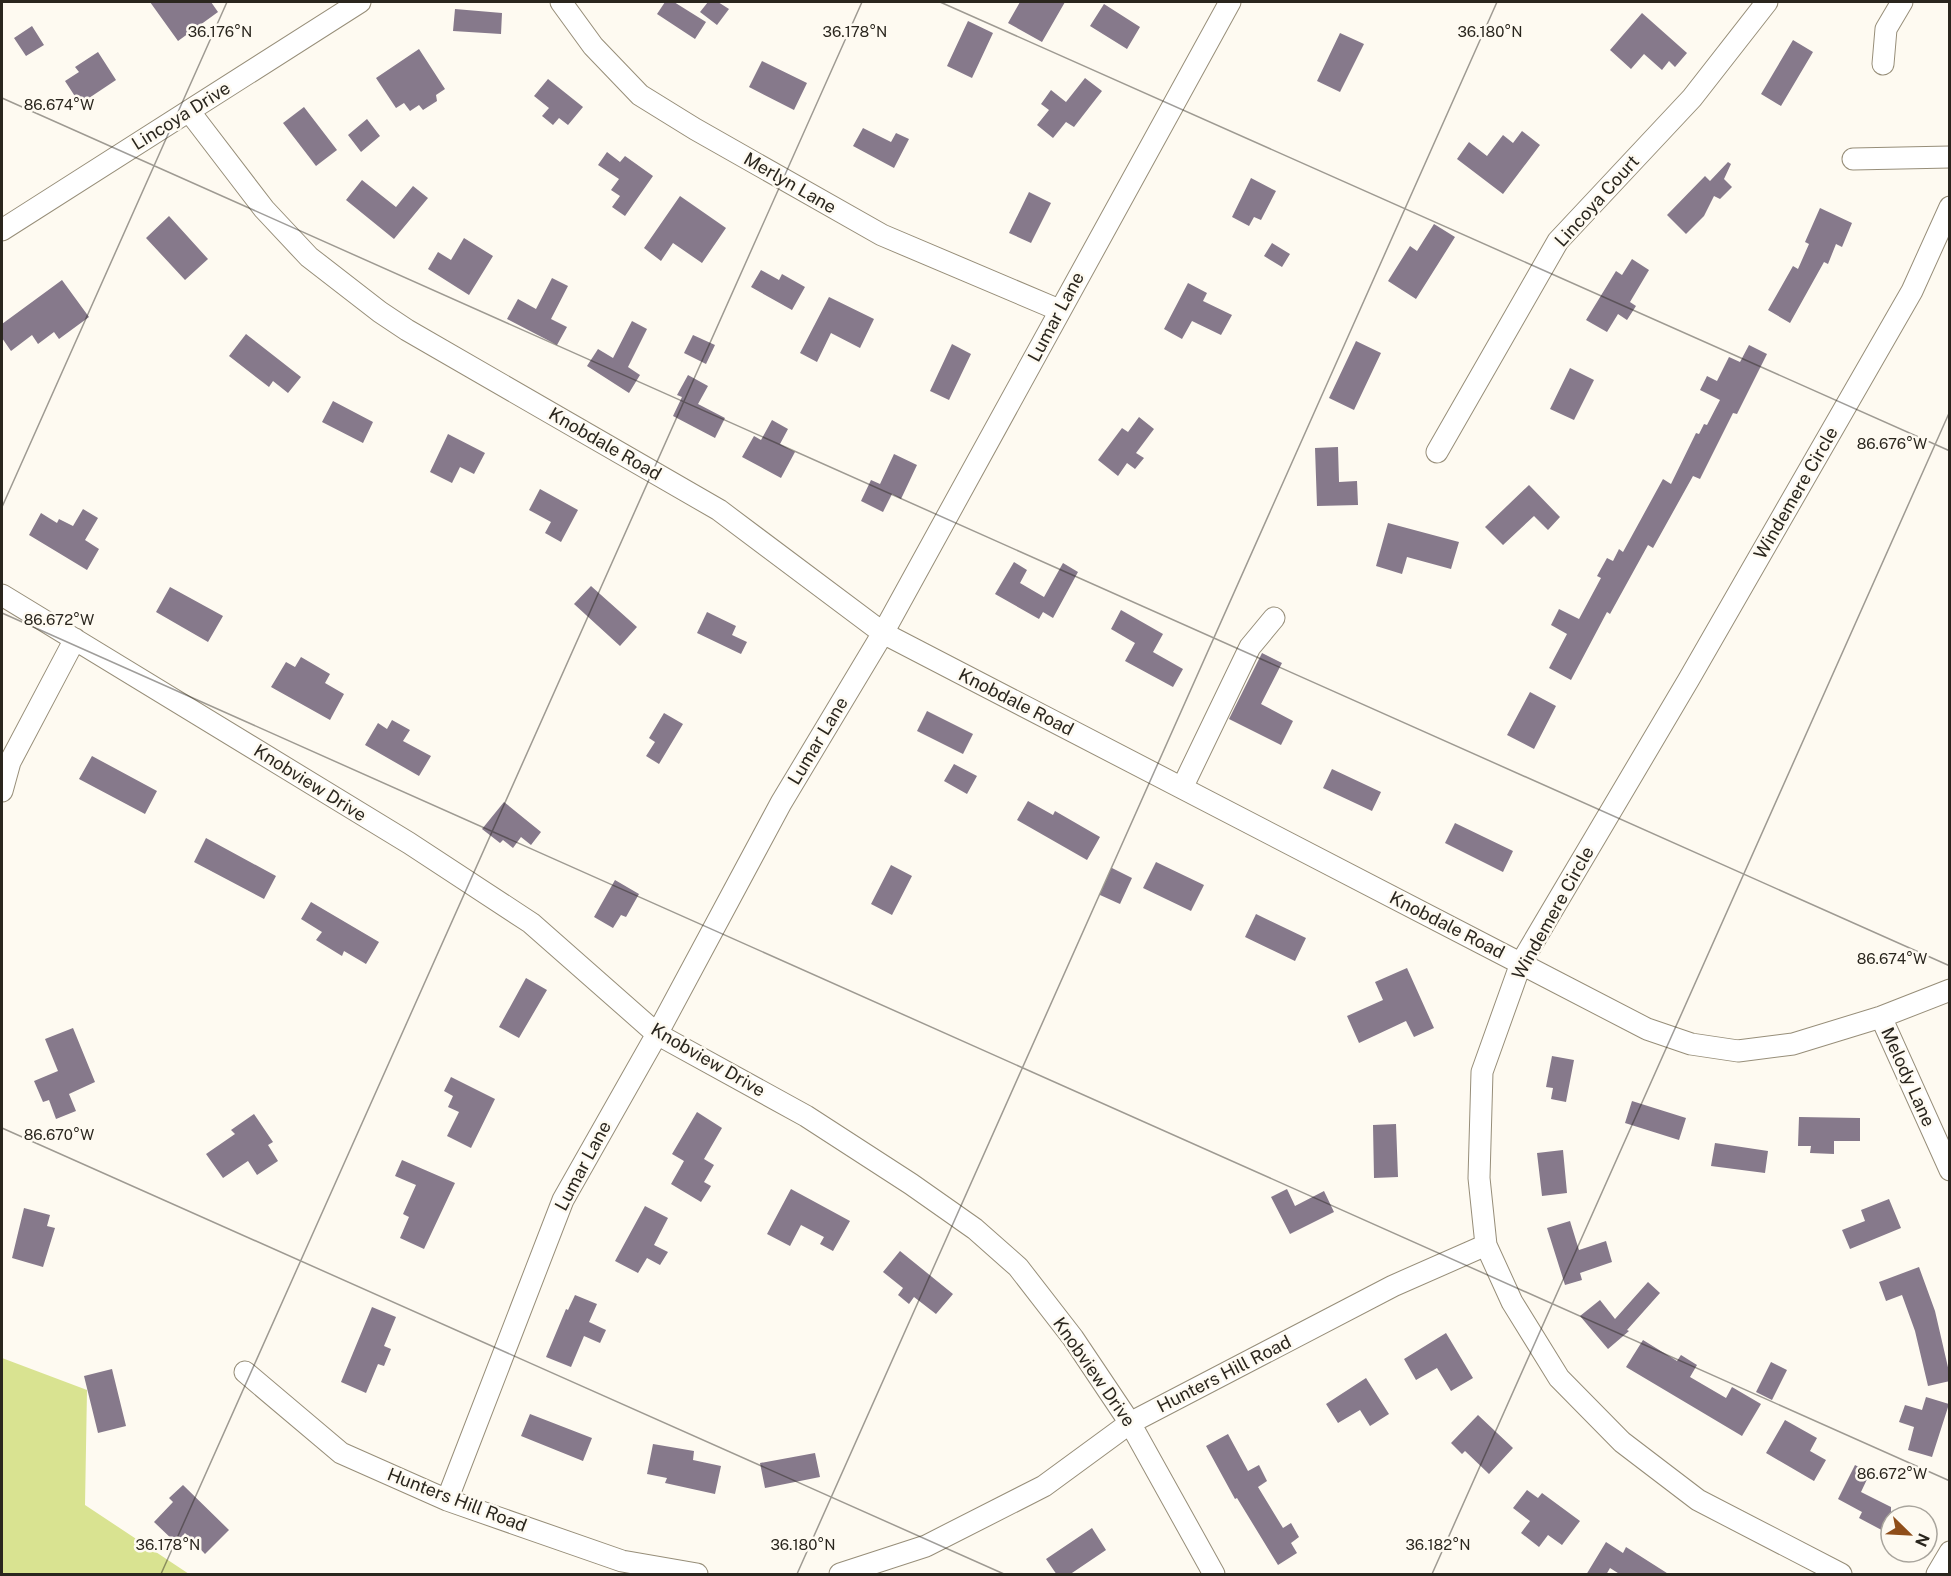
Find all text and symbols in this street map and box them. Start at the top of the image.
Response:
text: 36.176°N [188,23,252,40]
text: 36.178°N [823,23,887,40]
text: 36.180°N [1457,23,1523,40]
street label: Lincoya Drive [128,77,234,154]
text: 86.674°W [24,96,94,113]
street label: Merlyn Lane [740,148,840,217]
street label: Lincoya Court [1550,151,1643,251]
street label: Lumar Lane [1023,268,1088,365]
street label: Knobdale Road [545,403,665,484]
street label: Windemere Circle [1749,423,1842,562]
text: 86.676°W [1857,435,1927,452]
text: 86.672°W [24,611,94,628]
street label: Knobdale Road [955,664,1077,740]
street label: Lumar Lane [783,693,852,788]
street label: Knobview Drive [250,740,370,826]
street label: Windemere Circle [1507,843,1598,983]
street label: Knobdale Road [1386,887,1508,963]
text: 86.674°W [1857,950,1927,967]
street label: Knobview Drive [647,1018,769,1101]
street label: Melody Lane [1877,1024,1940,1130]
street label: Lumar Lane [550,1117,615,1214]
text: 86.670°W [24,1126,94,1143]
street label: Knobview Drive [1049,1313,1140,1430]
street label: Hunters Hill Road [1153,1331,1294,1416]
street label: Hunters Hill Road [384,1463,530,1536]
text: 86.672°W [1857,1465,1927,1482]
north arrow [1879,1504,1939,1564]
text: N [1911,1530,1933,1549]
text: 36.178°N [136,1536,200,1553]
text: 36.180°N [770,1536,836,1553]
text: 36.182°N [1405,1536,1471,1553]

